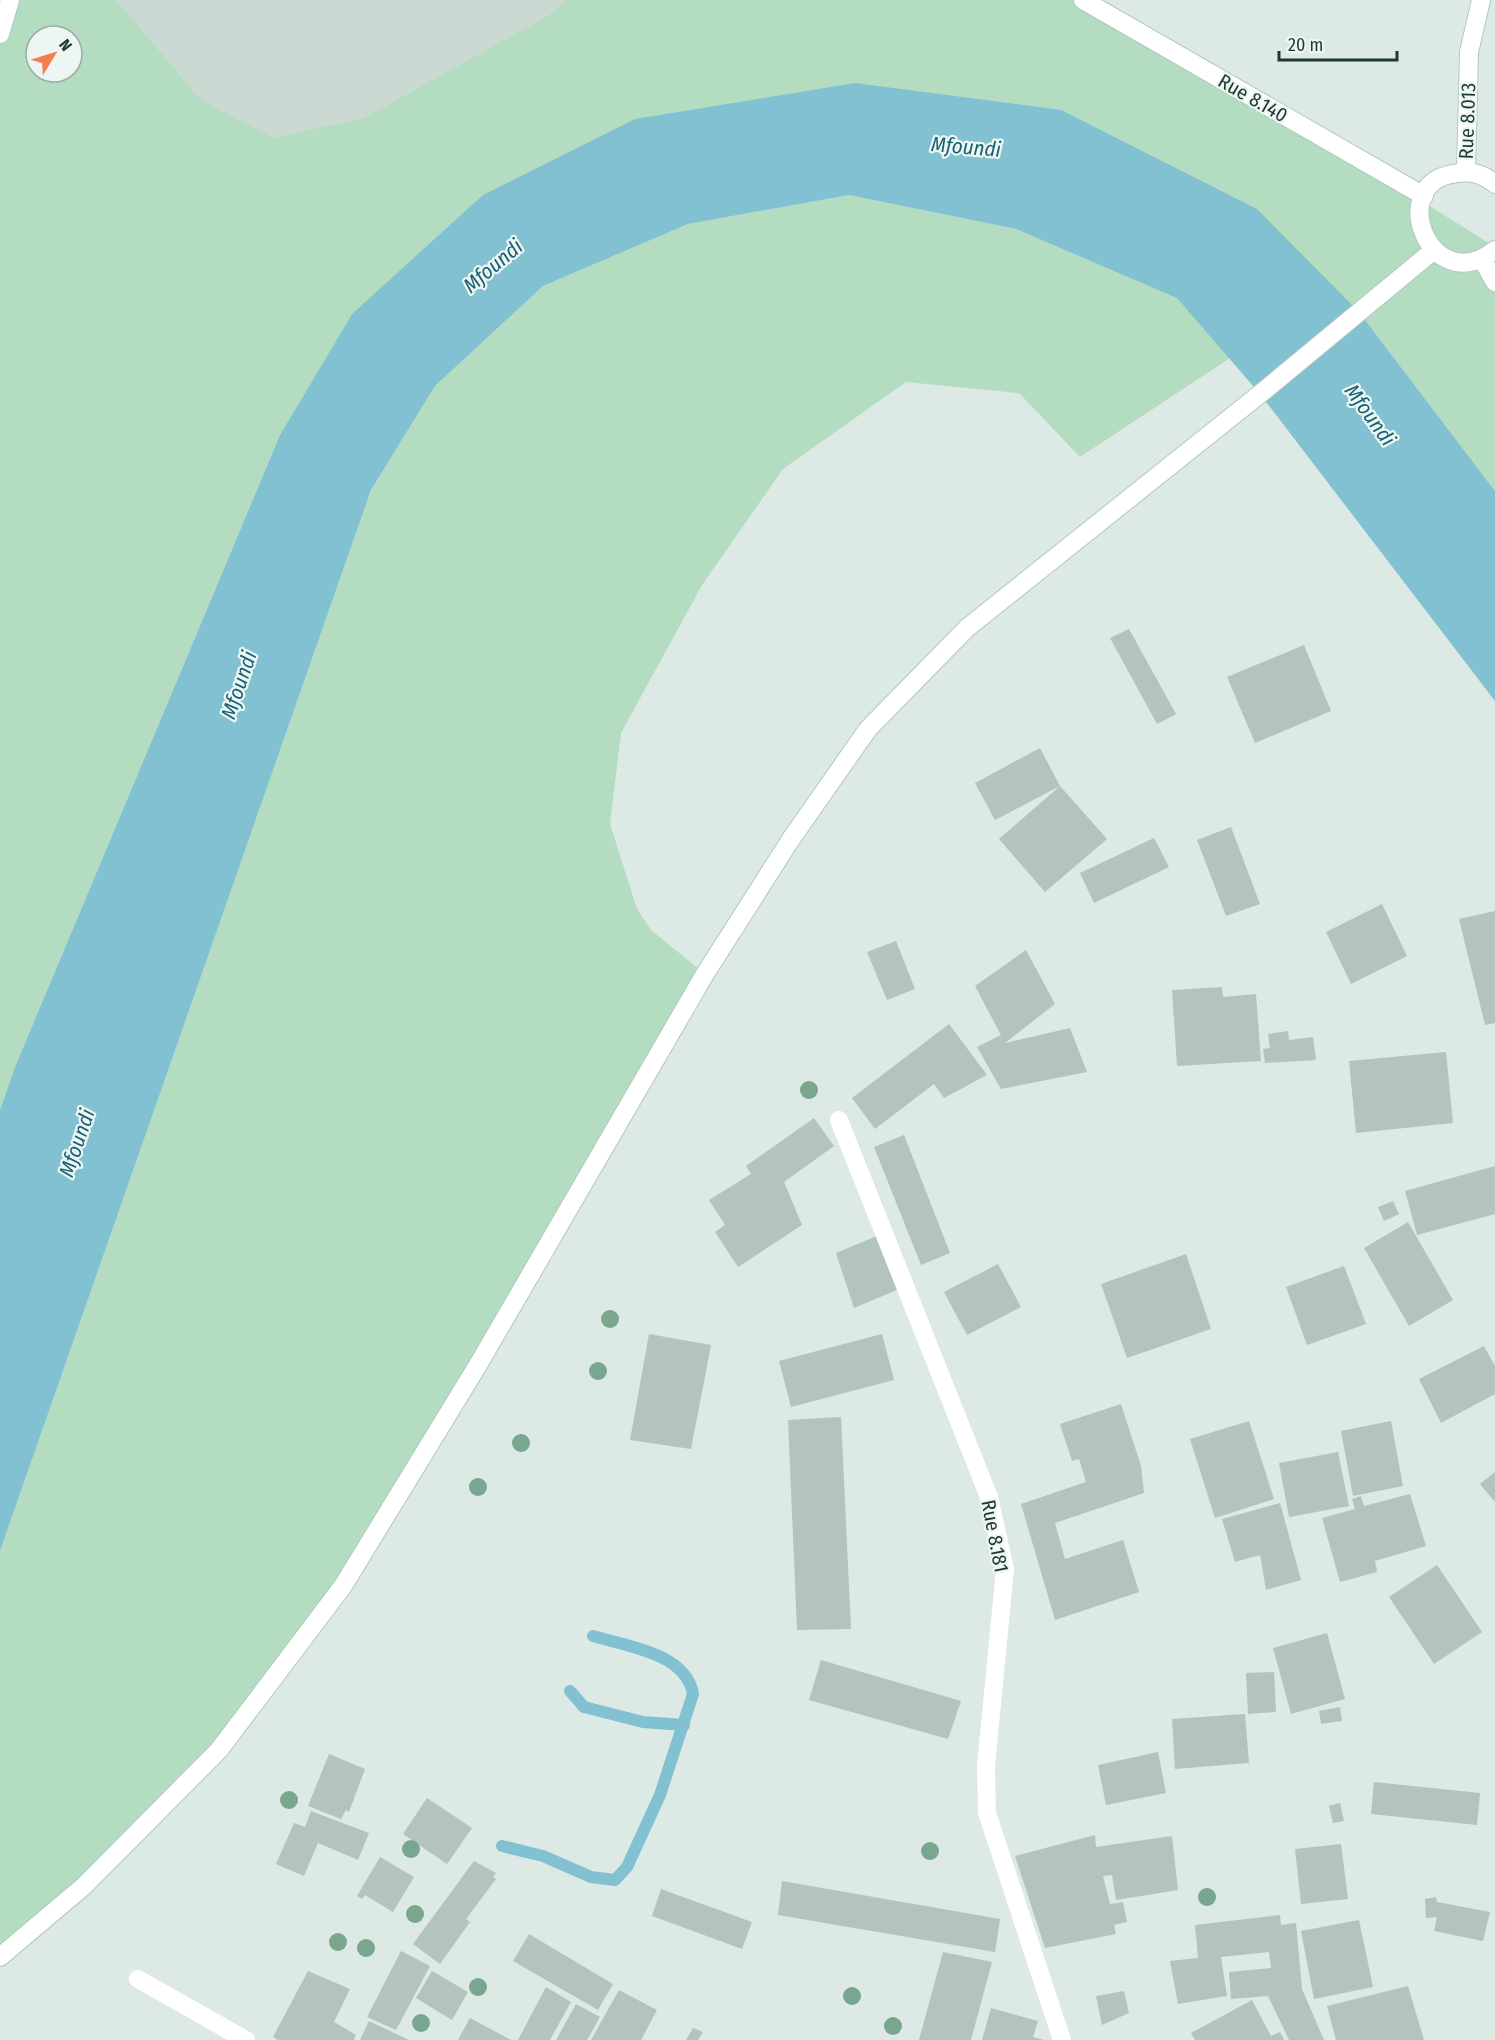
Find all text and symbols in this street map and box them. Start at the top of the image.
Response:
north arrow [24,24,84,84]
scale bar [1279,24,1398,62]
text: 20 m [1288,34,1323,56]
text: N [55,35,76,55]
street label: Rue 8.140 [1214,69,1292,127]
street label: Rue 8.013 [1454,82,1480,160]
water label: Mfoundi [930,131,1003,163]
water label: Mfoundi [458,233,529,299]
water label: Mfoundi [1339,379,1402,452]
water label: Mfoundi [215,647,263,722]
water label: Mfoundi [53,1105,101,1180]
street label: Rue 8.181 [976,1498,1014,1574]

